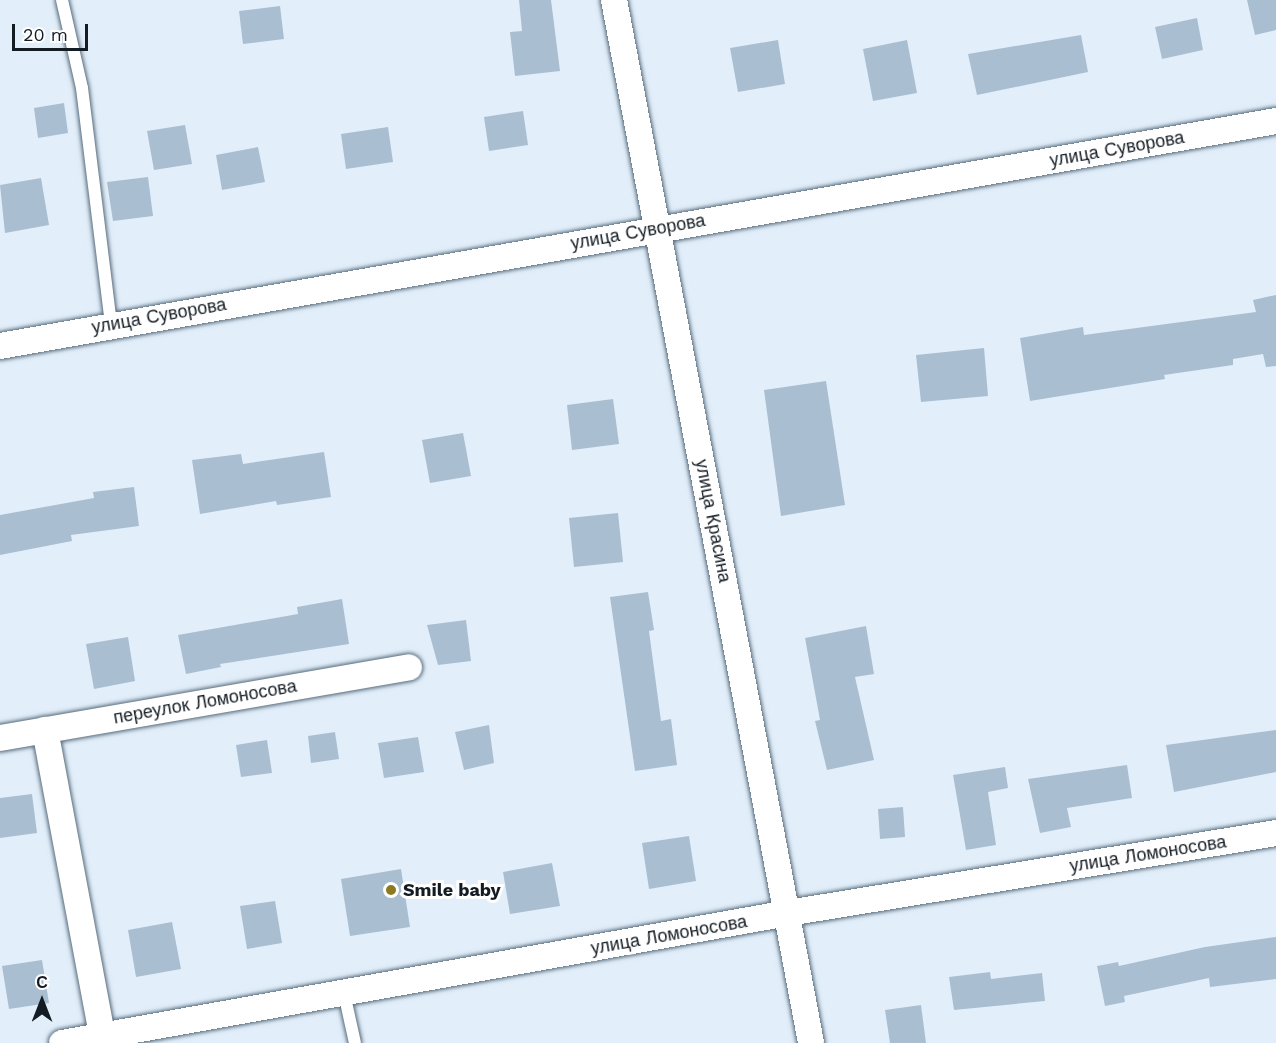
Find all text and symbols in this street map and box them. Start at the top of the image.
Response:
scale bar [15,12,92,50]
text: 20 m [23,24,68,45]
street label: улица Суворова [1048,127,1186,171]
street label: улица Суворова [569,210,707,254]
street label: улица Суворова [90,294,228,338]
street label: улица Красина [690,458,736,584]
street label: переулок Ломоносова [112,675,298,729]
street label: улица Ломоносова [1068,831,1228,877]
place label: Smile baby [403,879,501,901]
marker: Smile baby [384,883,398,897]
street label: улица Ломоносова [589,911,749,959]
north arrow [12,971,72,1031]
text: С [36,973,48,992]

